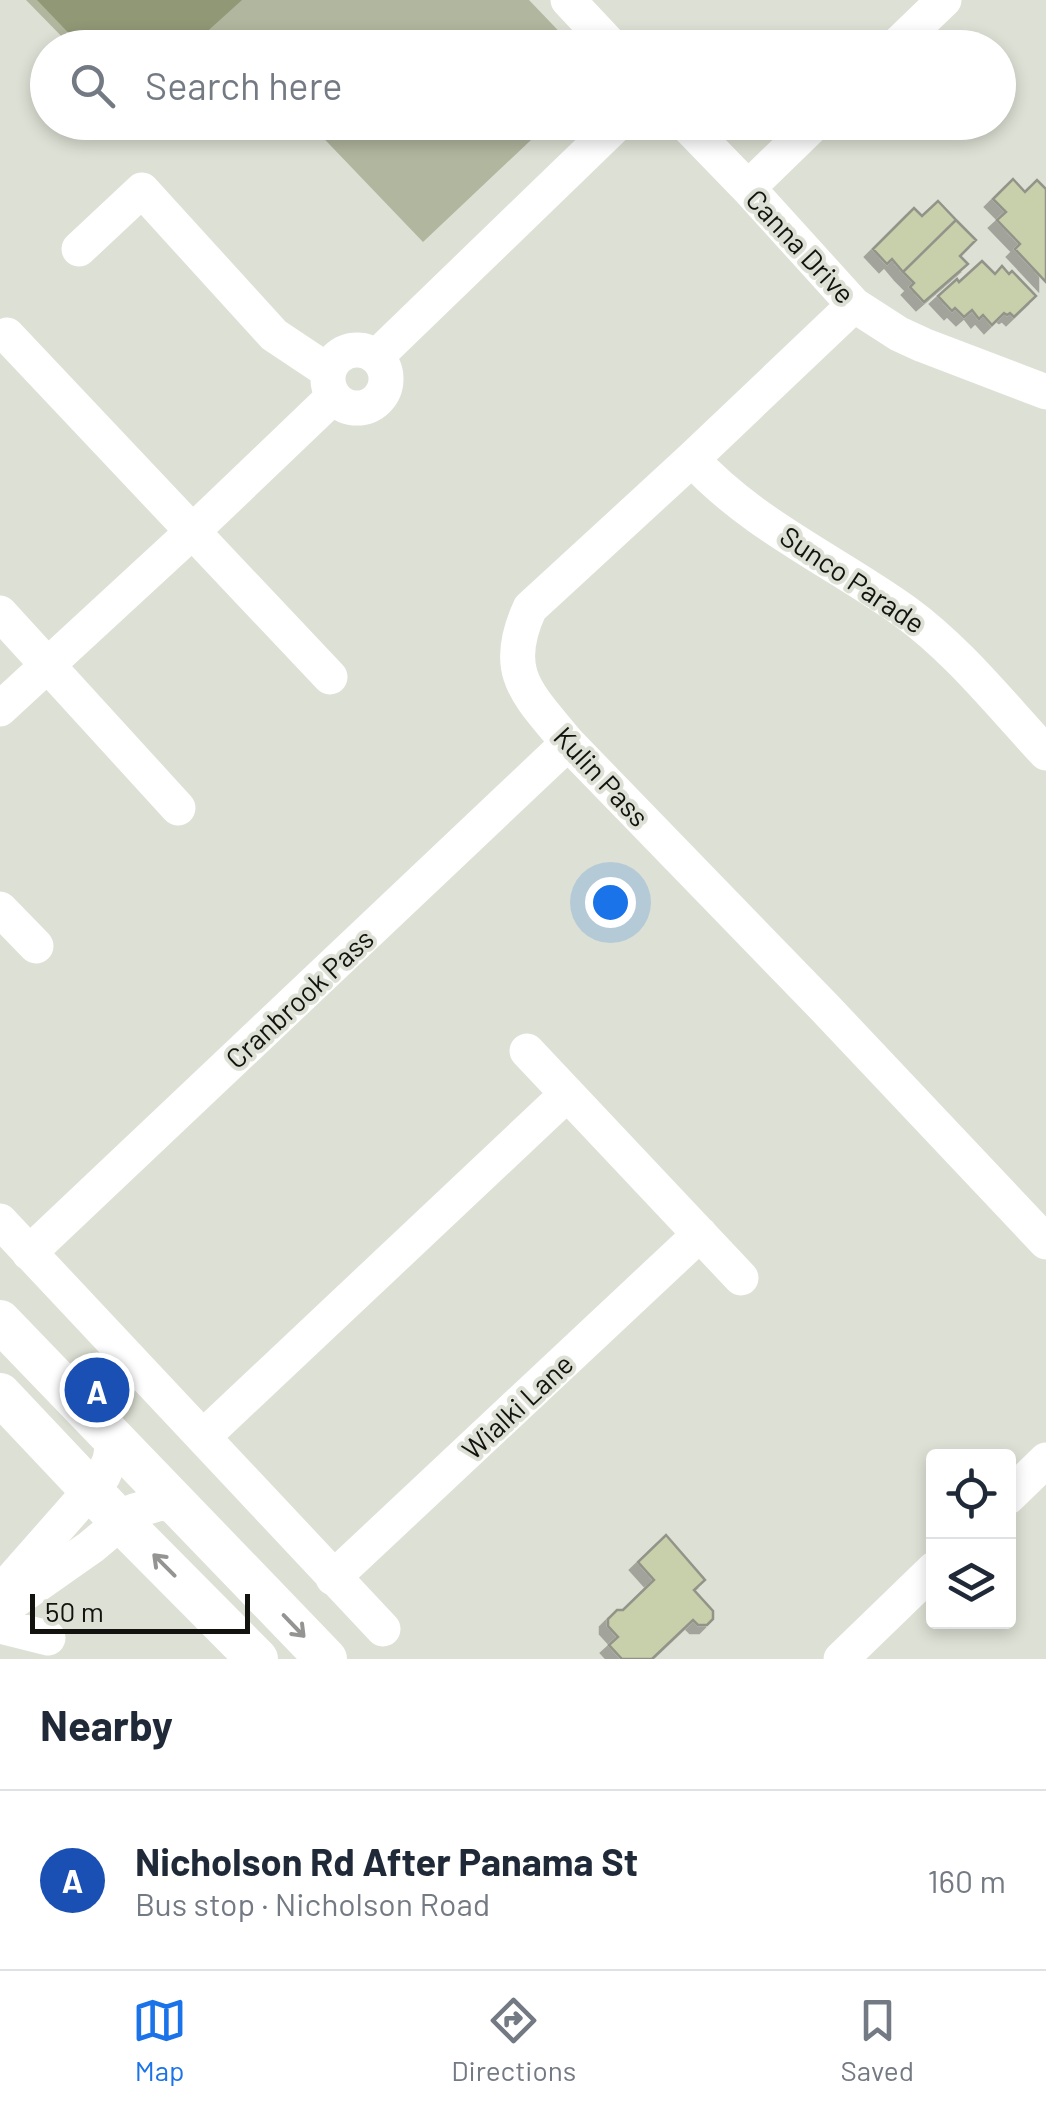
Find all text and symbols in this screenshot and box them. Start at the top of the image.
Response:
search box [30,30,1016,140]
icon: search [65,58,120,113]
text: Search here [145,62,343,108]
street label: Canna Drive [740,182,862,310]
street label: Sunco Parade [774,518,932,640]
street label: Kulin Pass [547,719,657,833]
your location [585,877,636,928]
street label: Cranbrook Pass [218,921,380,1075]
street label: Wialki Lane [454,1346,580,1466]
pin: A [64,1352,130,1428]
map controls [926,1449,1016,1629]
button: locate [926,1449,1016,1539]
button: layers [926,1539,1016,1629]
one-way arrow [152,1553,176,1577]
scale bar [30,1589,250,1634]
text: 50 m [45,1594,104,1628]
one-way arrow [282,1613,305,1638]
text: Nearby [40,1699,173,1749]
text: Nicholson Rd After Panama St [135,1838,638,1884]
text: A [62,1861,83,1899]
text: 160 m [927,1861,1006,1899]
text: Bus stop · Nicholson Road [135,1884,490,1922]
tab: Map [132,1993,187,2087]
tab: Directions [451,1993,576,2087]
tab: Saved [840,1993,914,2087]

